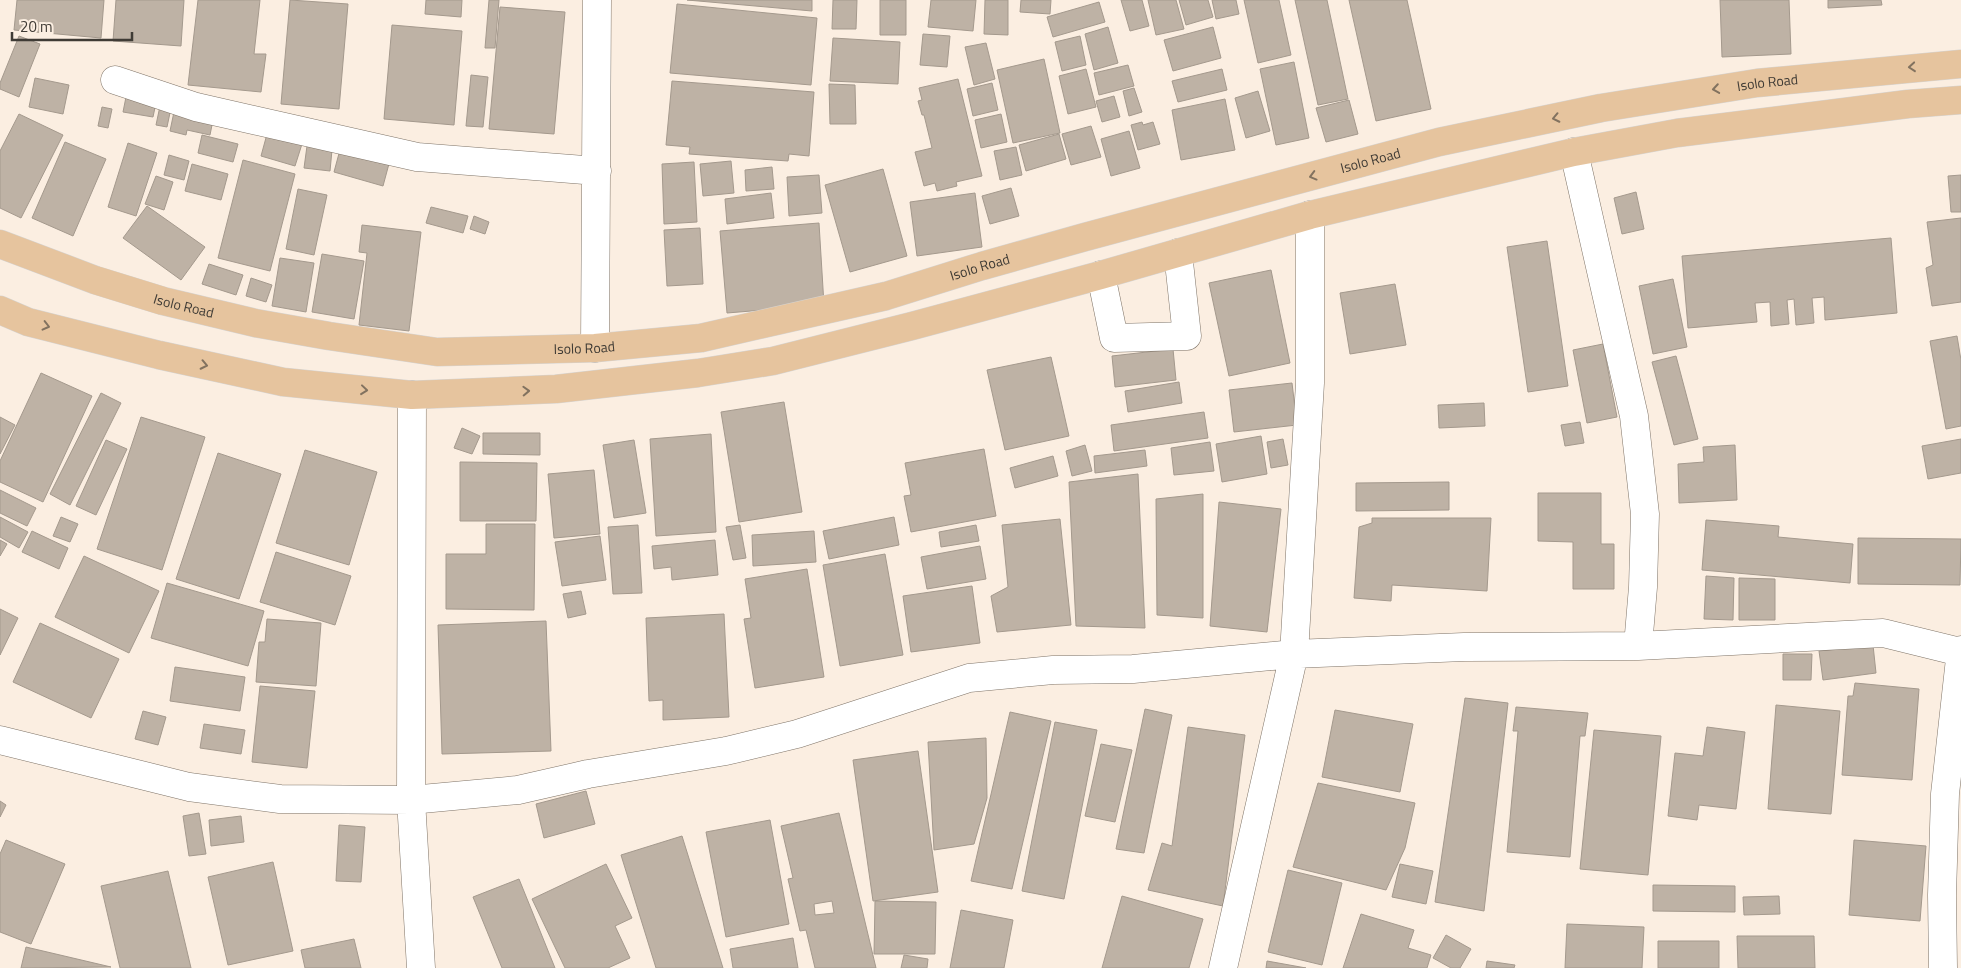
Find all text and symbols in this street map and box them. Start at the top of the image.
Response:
scale bar [12,10,132,42]
text: 20 m [20,15,53,38]
one-way arrow [1908,62,1916,73]
street label: Isolo Road [1735,68,1799,96]
one-way arrow [1712,83,1720,94]
one-way arrow [1552,112,1561,122]
street label: Isolo Road [1338,142,1403,178]
one-way arrow [1310,170,1318,180]
street label: Isolo Road [947,248,1012,285]
street label: Isolo Road [151,288,216,323]
one-way arrow [41,320,50,331]
street label: Isolo Road [553,335,616,359]
one-way arrow [199,359,208,370]
one-way arrow [360,385,368,396]
one-way arrow [522,385,530,396]

